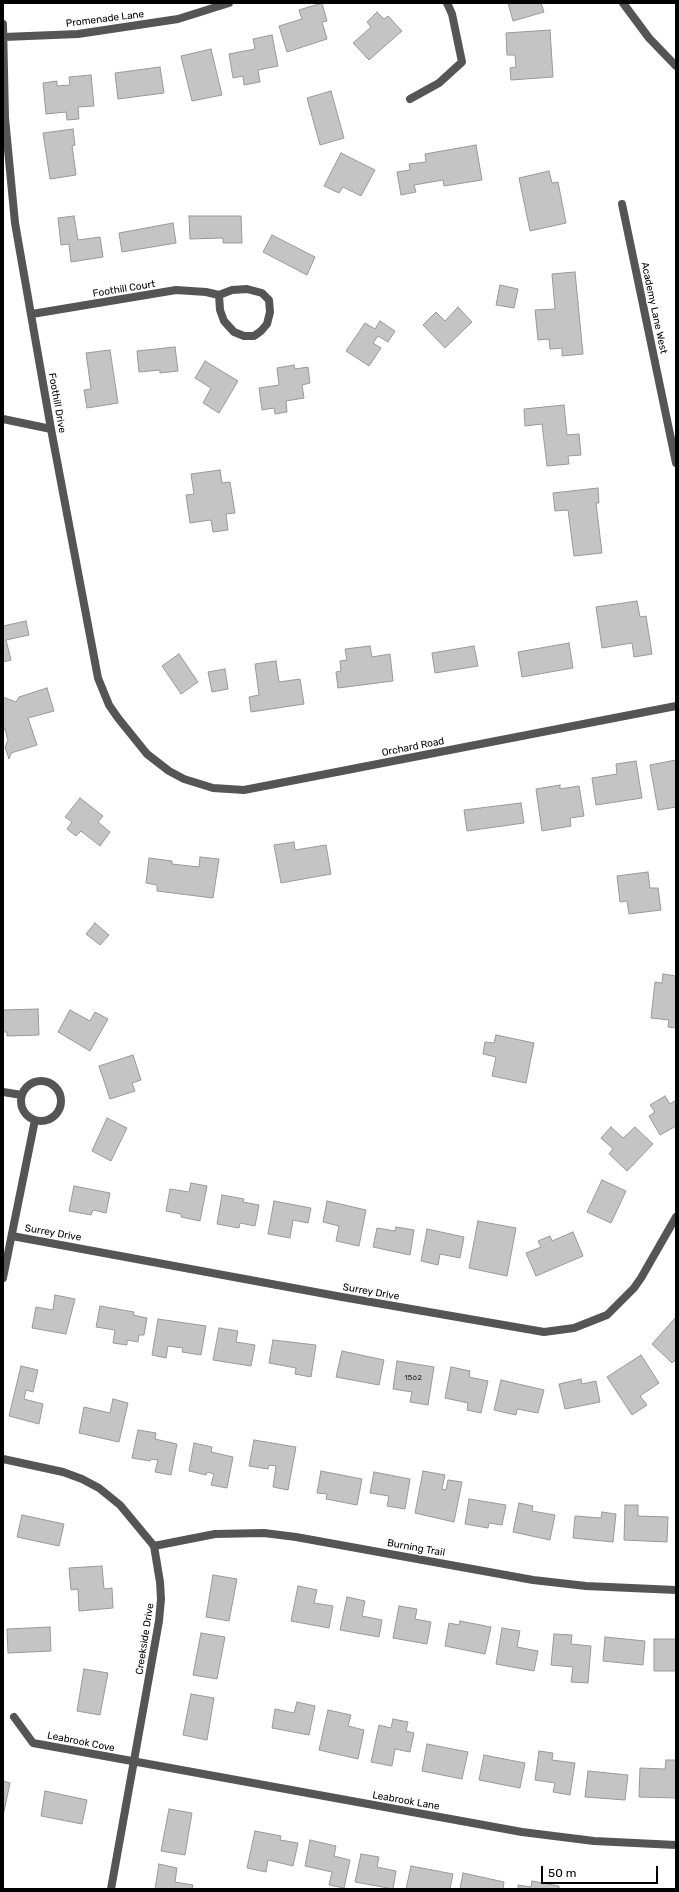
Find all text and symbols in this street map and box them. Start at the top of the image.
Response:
street label: Promenade Lane [65,8,145,30]
street label: Academy Lane West [638,261,670,355]
street label: Foothill Court [92,278,156,300]
street label: Foothill Drive [46,372,68,434]
street label: Orchard Road [381,735,445,759]
street label: Surrey Drive [24,1222,82,1244]
street label: Surrey Drive [342,1281,400,1303]
house number: 1562 [404,1373,422,1383]
street label: Burning Trail [386,1537,446,1559]
street label: Creekside Drive [133,1602,157,1676]
street label: Leabrook Cove [46,1730,116,1754]
street label: Leabrook Lane [371,1789,441,1813]
scale bar [543,1858,660,1884]
text: 50 m [548,1866,576,1880]

